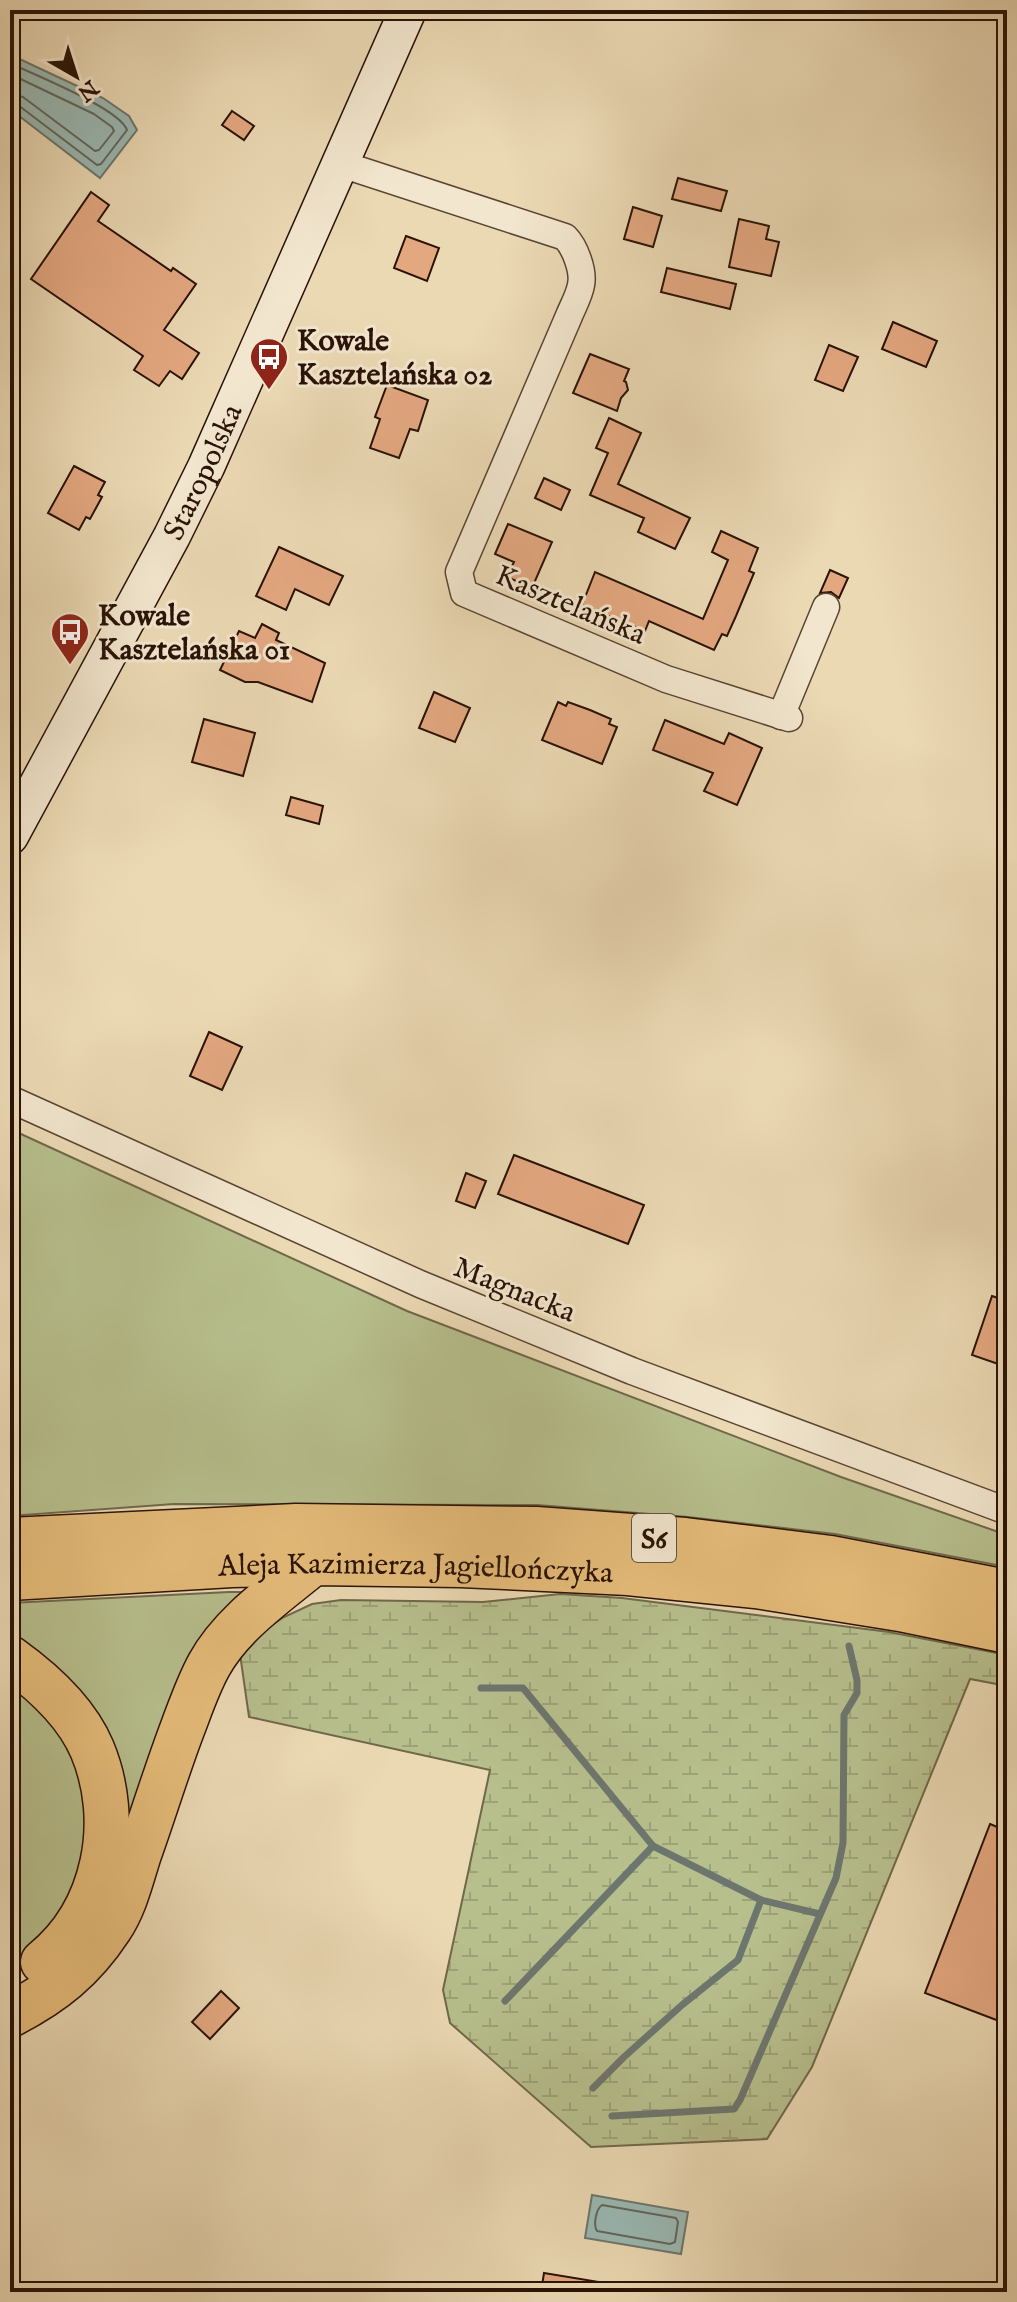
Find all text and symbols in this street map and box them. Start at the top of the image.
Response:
north arrow [36,36,116,116]
text: N [71,72,104,107]
place label: Kowale Kasztelańska 02 [297,323,492,395]
bus stop icon: Kowale Kasztelańska 02 [248,336,290,391]
street label: Staropolska [156,399,252,547]
street label: Kasztelańska [489,557,651,655]
place label: Kowale Kasztelańska 01 [98,598,290,670]
bus stop icon: Kowale Kasztelańska 01 [49,611,91,666]
street label: Magnacka [448,1249,581,1333]
road number: S6 [632,1514,676,1562]
street label: Aleja Kazimierza Jagiellończyka [216,1546,614,1593]

